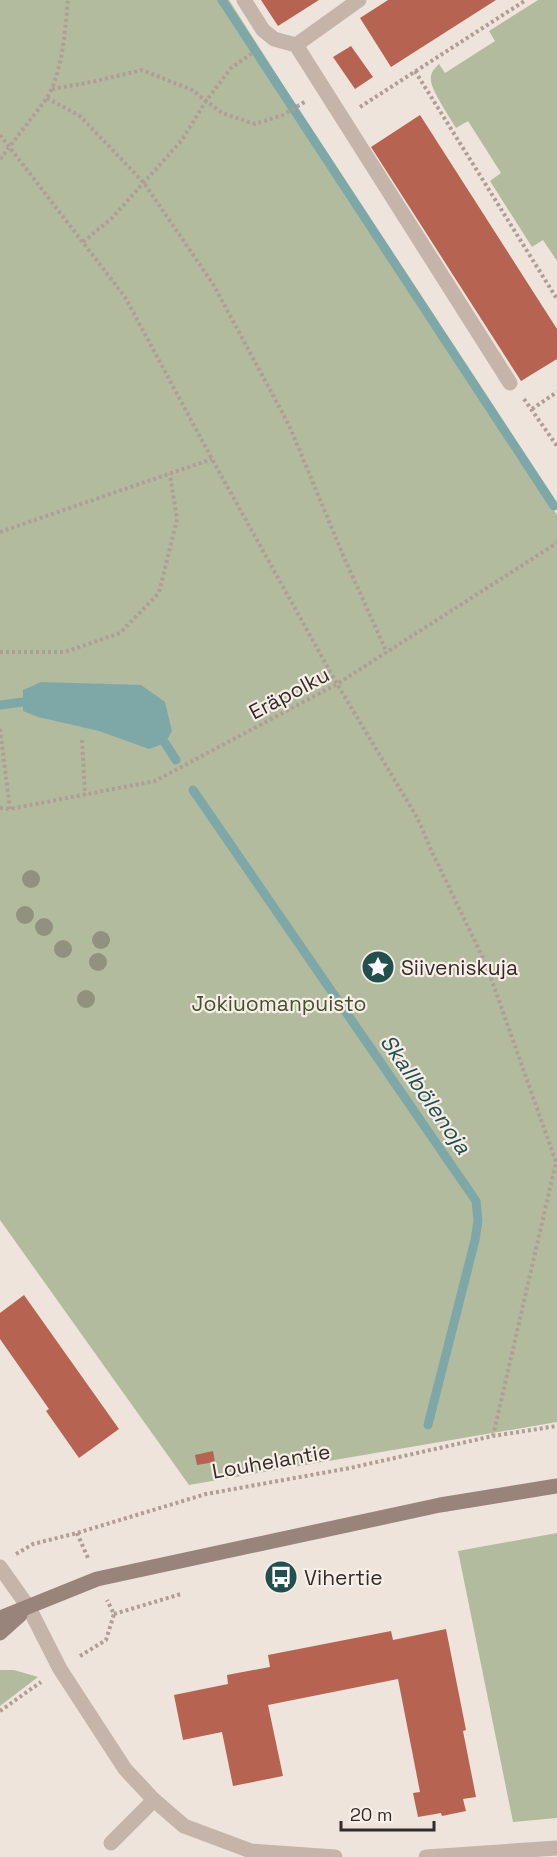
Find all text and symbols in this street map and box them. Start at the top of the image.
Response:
street label: Eräpolku [244,661,334,725]
place icon: Siiveniskuja [360,949,396,985]
place label: Siiveniskuja [401,954,518,981]
park label: Jokiuomanpuisto [192,990,366,1017]
water label: Skallbölenoja [374,1029,478,1160]
street label: Louhelantie [210,1437,332,1485]
bus stop icon: Vihertie [263,1559,299,1595]
place label: Vihertie [304,1564,383,1591]
scale bar [341,1794,434,1832]
text: 20 m [350,1803,393,1826]

